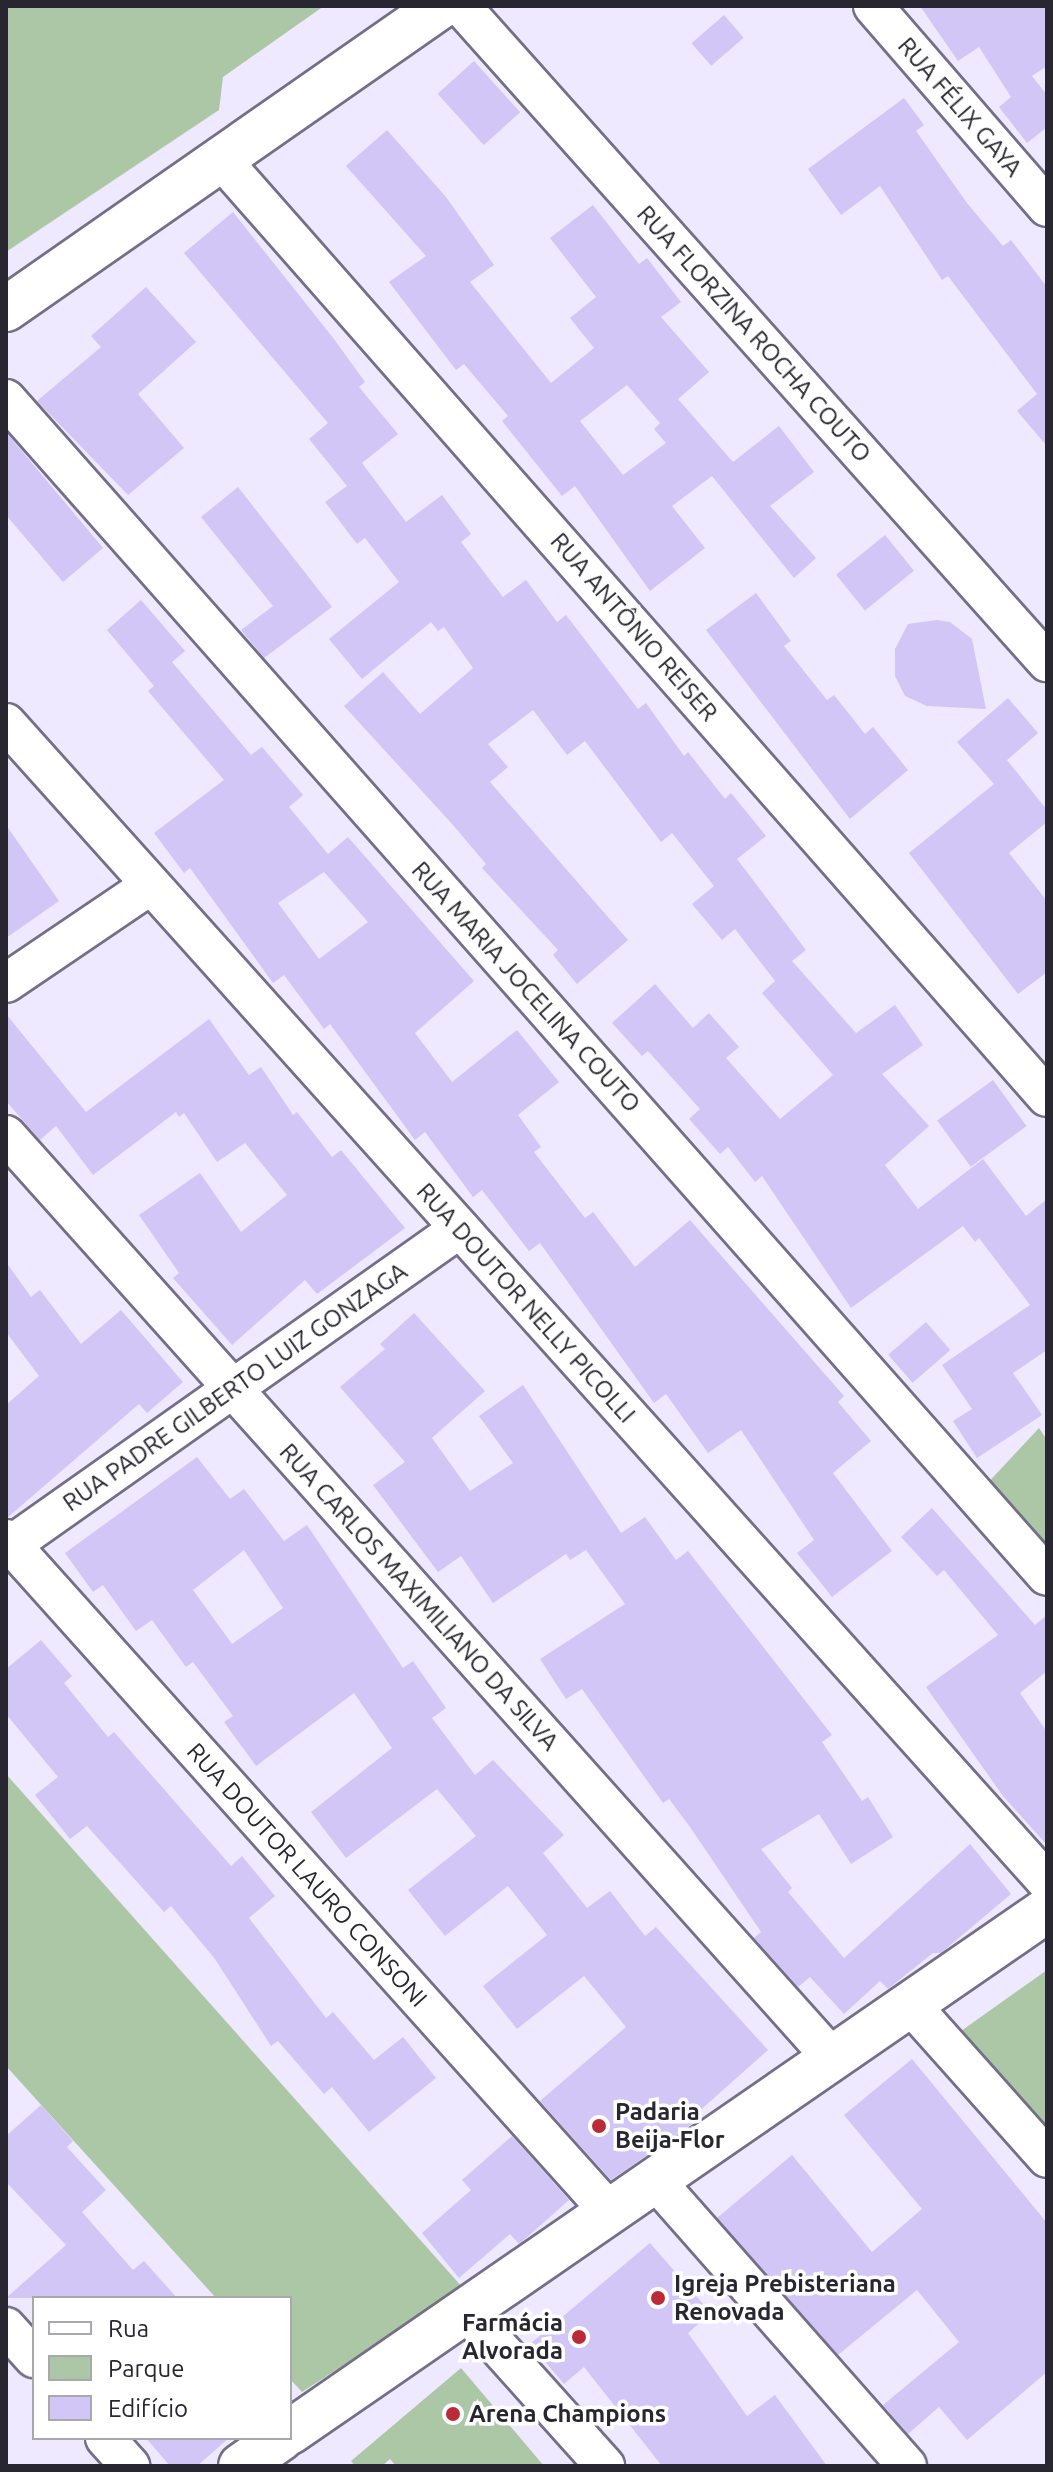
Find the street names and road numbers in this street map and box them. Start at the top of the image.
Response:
street label: RUA FÉLIX GAYA [892,32,1028,182]
street label: RUA FLORZINA ROCHA COUTO [631,200,877,468]
street label: RUA ANTÔNIO REISER [545,527,723,727]
street label: RUA MARIA JOCELINA COUTO [406,856,646,1118]
street label: RUA DOUTOR NELLY PICOLLI [411,1177,641,1429]
street label: RUA PADRE GILBERTO LUIZ GONZAGA [57,1257,413,1517]
street label: RUA CARLOS MAXIMILIANO DA SILVA [274,1438,564,1756]
street label: RUA DOUTOR LAURO CONSONI [181,1737,433,2013]

